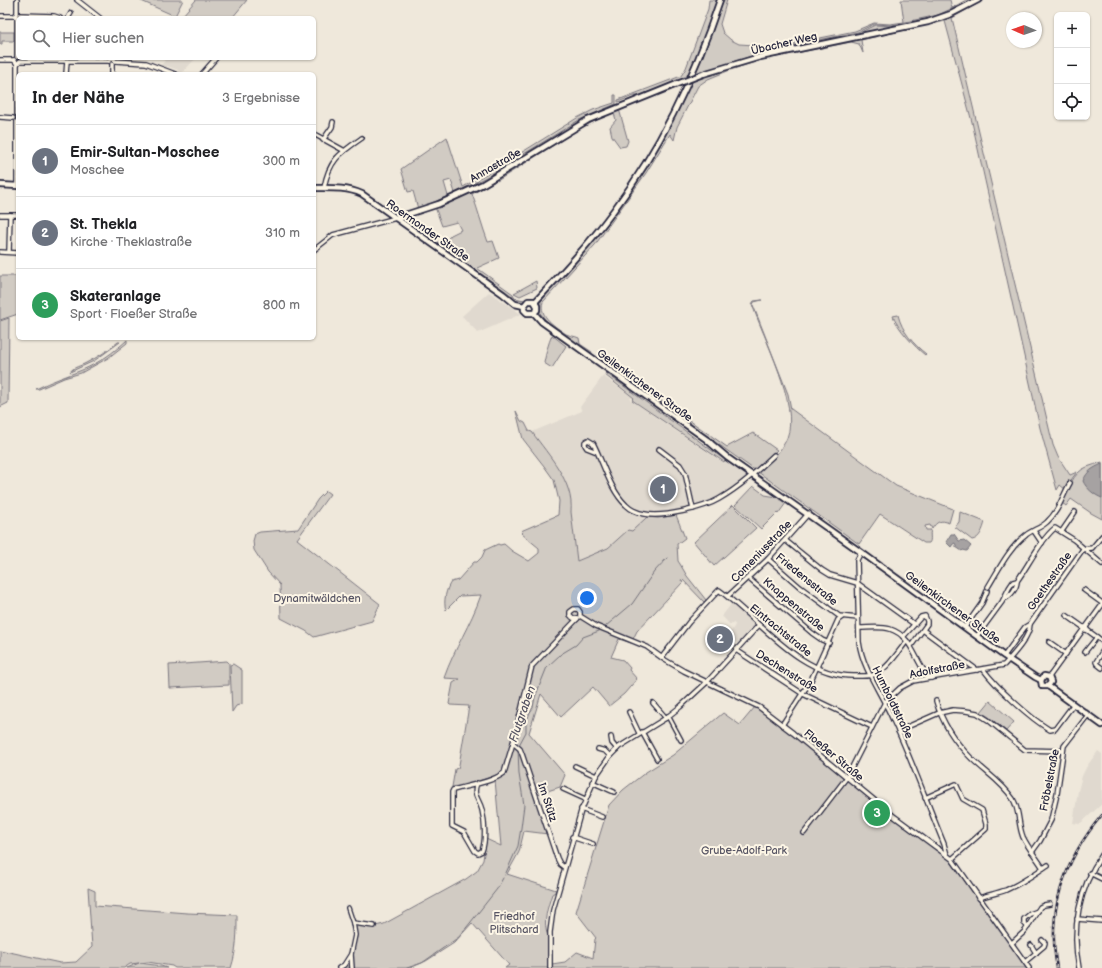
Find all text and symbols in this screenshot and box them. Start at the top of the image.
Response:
north arrow [1006,12,1042,48]
map controls [1054,12,1090,120]
button: + [1054,12,1090,48]
search box [16,16,316,60]
icon: search [30,27,52,49]
text: Hier suchen [62,29,144,48]
street label: Übacher Weg [750,29,818,57]
button: − [1054,48,1090,84]
button: locate [1054,84,1090,120]
text: In der Nähe [32,88,125,108]
text: 3 Ergebnisse [222,90,300,106]
text: Emir-Sultan-Moschee [70,143,219,162]
street label: Annastraße [467,145,524,185]
text: 1 [42,153,48,169]
text: 300 m [262,153,300,169]
text: Moschee [70,162,125,178]
street label: Roermonder Straße [384,197,472,264]
text: St. Thekla [70,215,137,234]
text: 2 [41,225,49,241]
text: 310 m [265,225,300,241]
text: Kirche · Theklastraße [70,234,192,250]
text: Skateranlage [70,287,161,306]
text: 3 [41,297,49,313]
text: 800 m [263,297,300,313]
text: Sport · Floeßer Straße [70,306,197,322]
street label: Geilenkirchener Straße [594,346,695,425]
pin: 1 [650,474,676,504]
street label: Comeniusstraße [728,517,795,585]
street label: Goethestraße [1024,549,1075,613]
street label: Friedensstraße [773,551,841,609]
street label: Geilenkirchener Straße [902,568,1003,647]
street label: Knappenstraße [760,575,828,634]
your location [577,588,597,608]
park label: Dynamitwäldchen [273,592,361,605]
street label: Eintrachtstraße [747,601,815,660]
pin: 2 [707,624,733,654]
street label: Dechenstraße [753,647,820,696]
street label: Adolfstraße [908,658,966,681]
street label: Humboldtstraße [869,664,916,741]
water label: Flutgraben [506,684,539,744]
street label: Floeßer Straße [801,727,866,784]
street label: Fröbelstraße [1037,747,1062,812]
street label: Im Stütz [535,781,560,824]
pin: 3 [864,798,890,828]
park label: Grube-Adolf-Park [701,844,788,857]
park label: Friedhof Plitschard [490,910,538,936]

